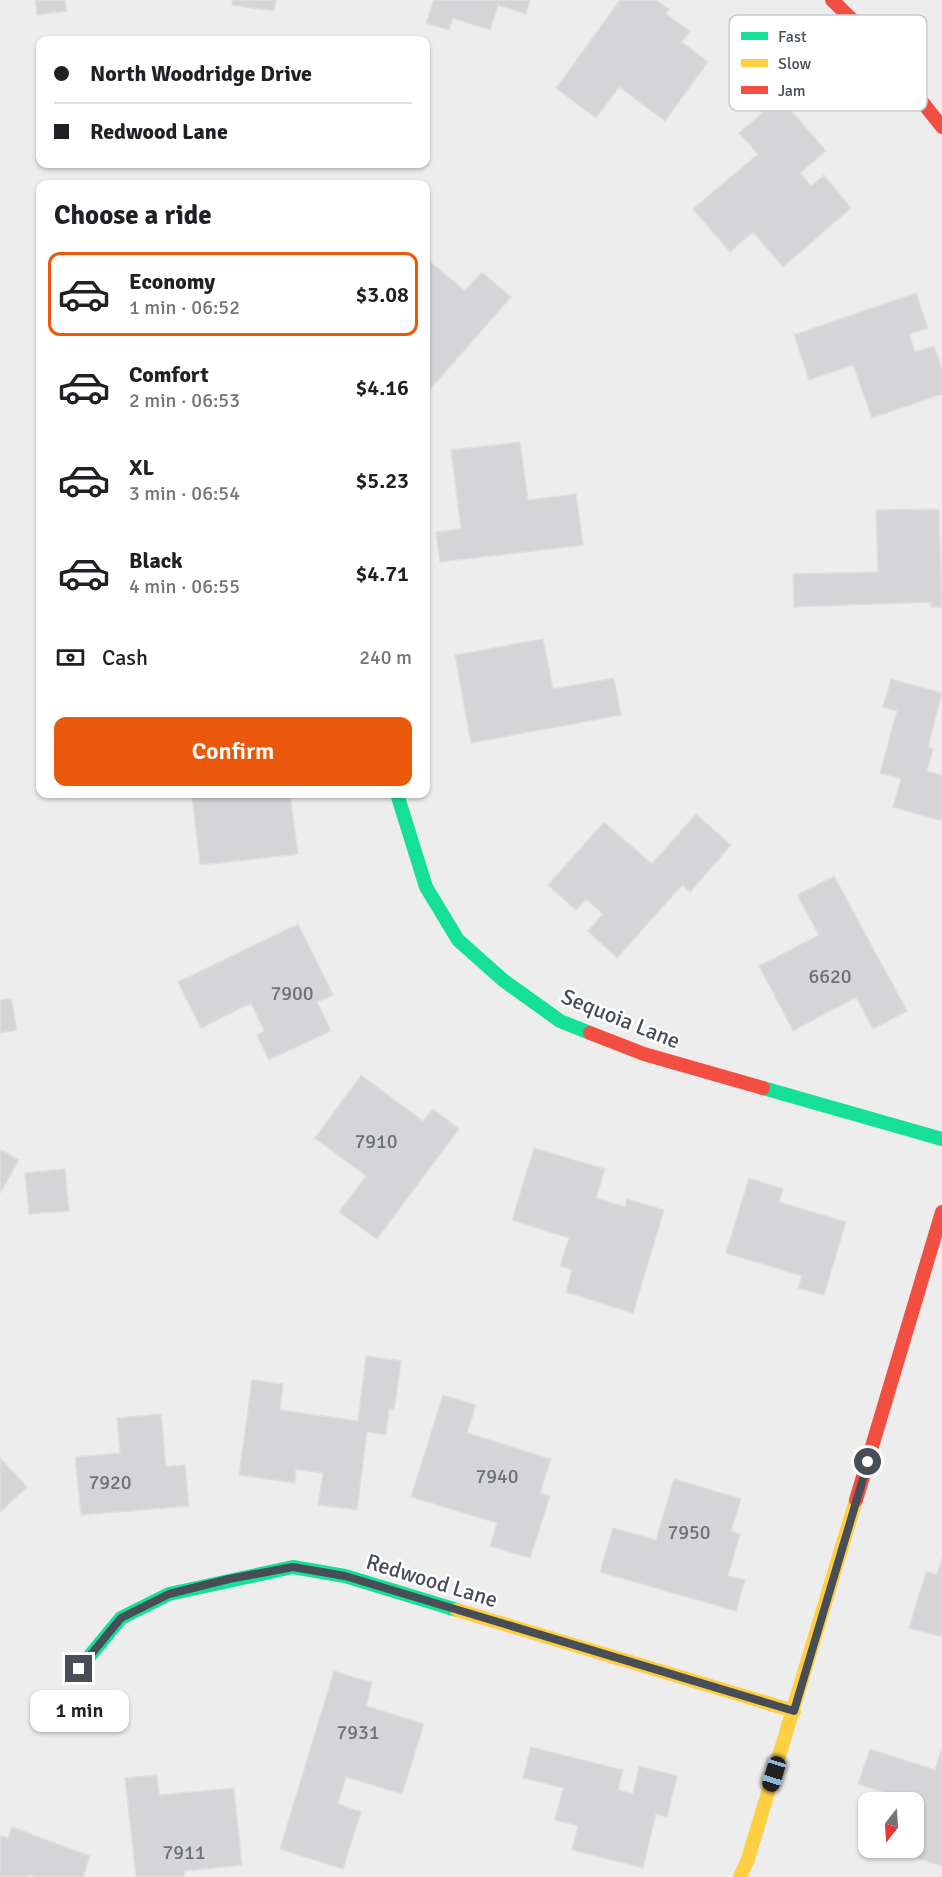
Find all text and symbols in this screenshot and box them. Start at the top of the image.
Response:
legend [729,15,927,111]
text: Fast [778,27,807,47]
text: Slow [778,54,812,74]
text: North Woodridge Drive [90,60,312,87]
text: Jam [778,81,806,101]
text: Redwood Lane [90,118,228,145]
text: Choose a ride [54,199,212,232]
icon: car [57,267,111,321]
text: Economy [129,268,215,295]
text: $3.08 [355,281,409,308]
text: 1 min · 06:52 [129,295,240,320]
icon: car [57,360,111,414]
text: Comfort [129,361,209,388]
text: $4.16 [355,374,409,401]
text: 2 min · 06:53 [129,388,240,413]
icon: car [57,453,111,507]
text: XL [129,454,154,481]
text: $5.23 [355,467,409,494]
text: 3 min · 06:54 [129,481,240,506]
icon: car [57,546,111,600]
text: Black [129,547,183,574]
text: $4.71 [355,560,409,587]
text: 4 min · 06:55 [129,574,240,599]
icon: cash [54,641,87,674]
text: Cash [102,644,148,671]
text: 240 m [359,645,412,670]
button: Confirm [54,717,412,786]
house number: 6620 [808,964,852,989]
house number: 7900 [270,981,314,1006]
street label: Sequoia Lane [557,982,684,1055]
house number: 7910 [354,1129,398,1154]
route start [854,1448,881,1475]
house number: 7940 [475,1464,519,1489]
house number: 7920 [88,1470,132,1495]
house number: 7950 [667,1520,711,1545]
street label: Redwood Lane [363,1548,501,1613]
route end [65,1655,92,1682]
callout: 1 min [29,1690,128,1732]
text: 1 min [56,1698,103,1723]
house number: 7931 [336,1720,380,1745]
car [760,1754,788,1794]
north arrow [858,1792,924,1858]
map controls [858,1792,924,1858]
house number: 7911 [162,1840,206,1865]

